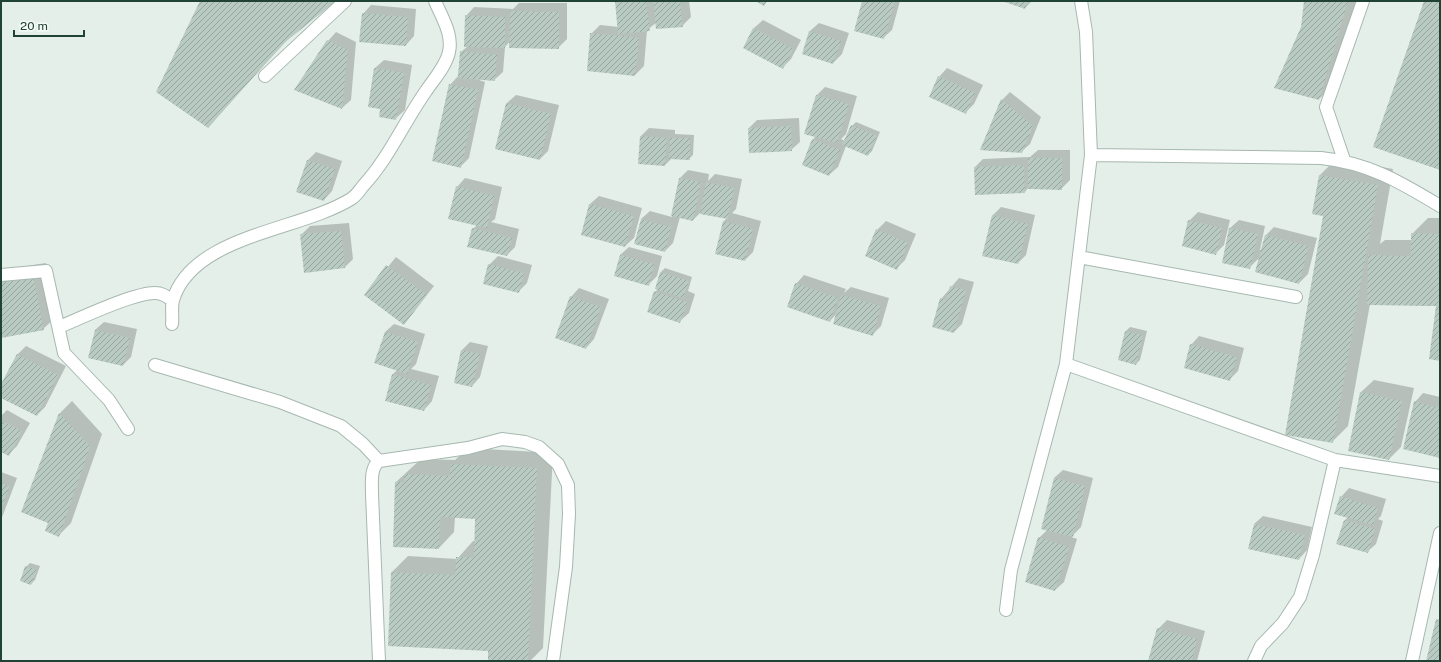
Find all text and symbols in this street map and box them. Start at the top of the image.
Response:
scale bar [14,12,84,38]
text: 20 m [20,19,48,33]

